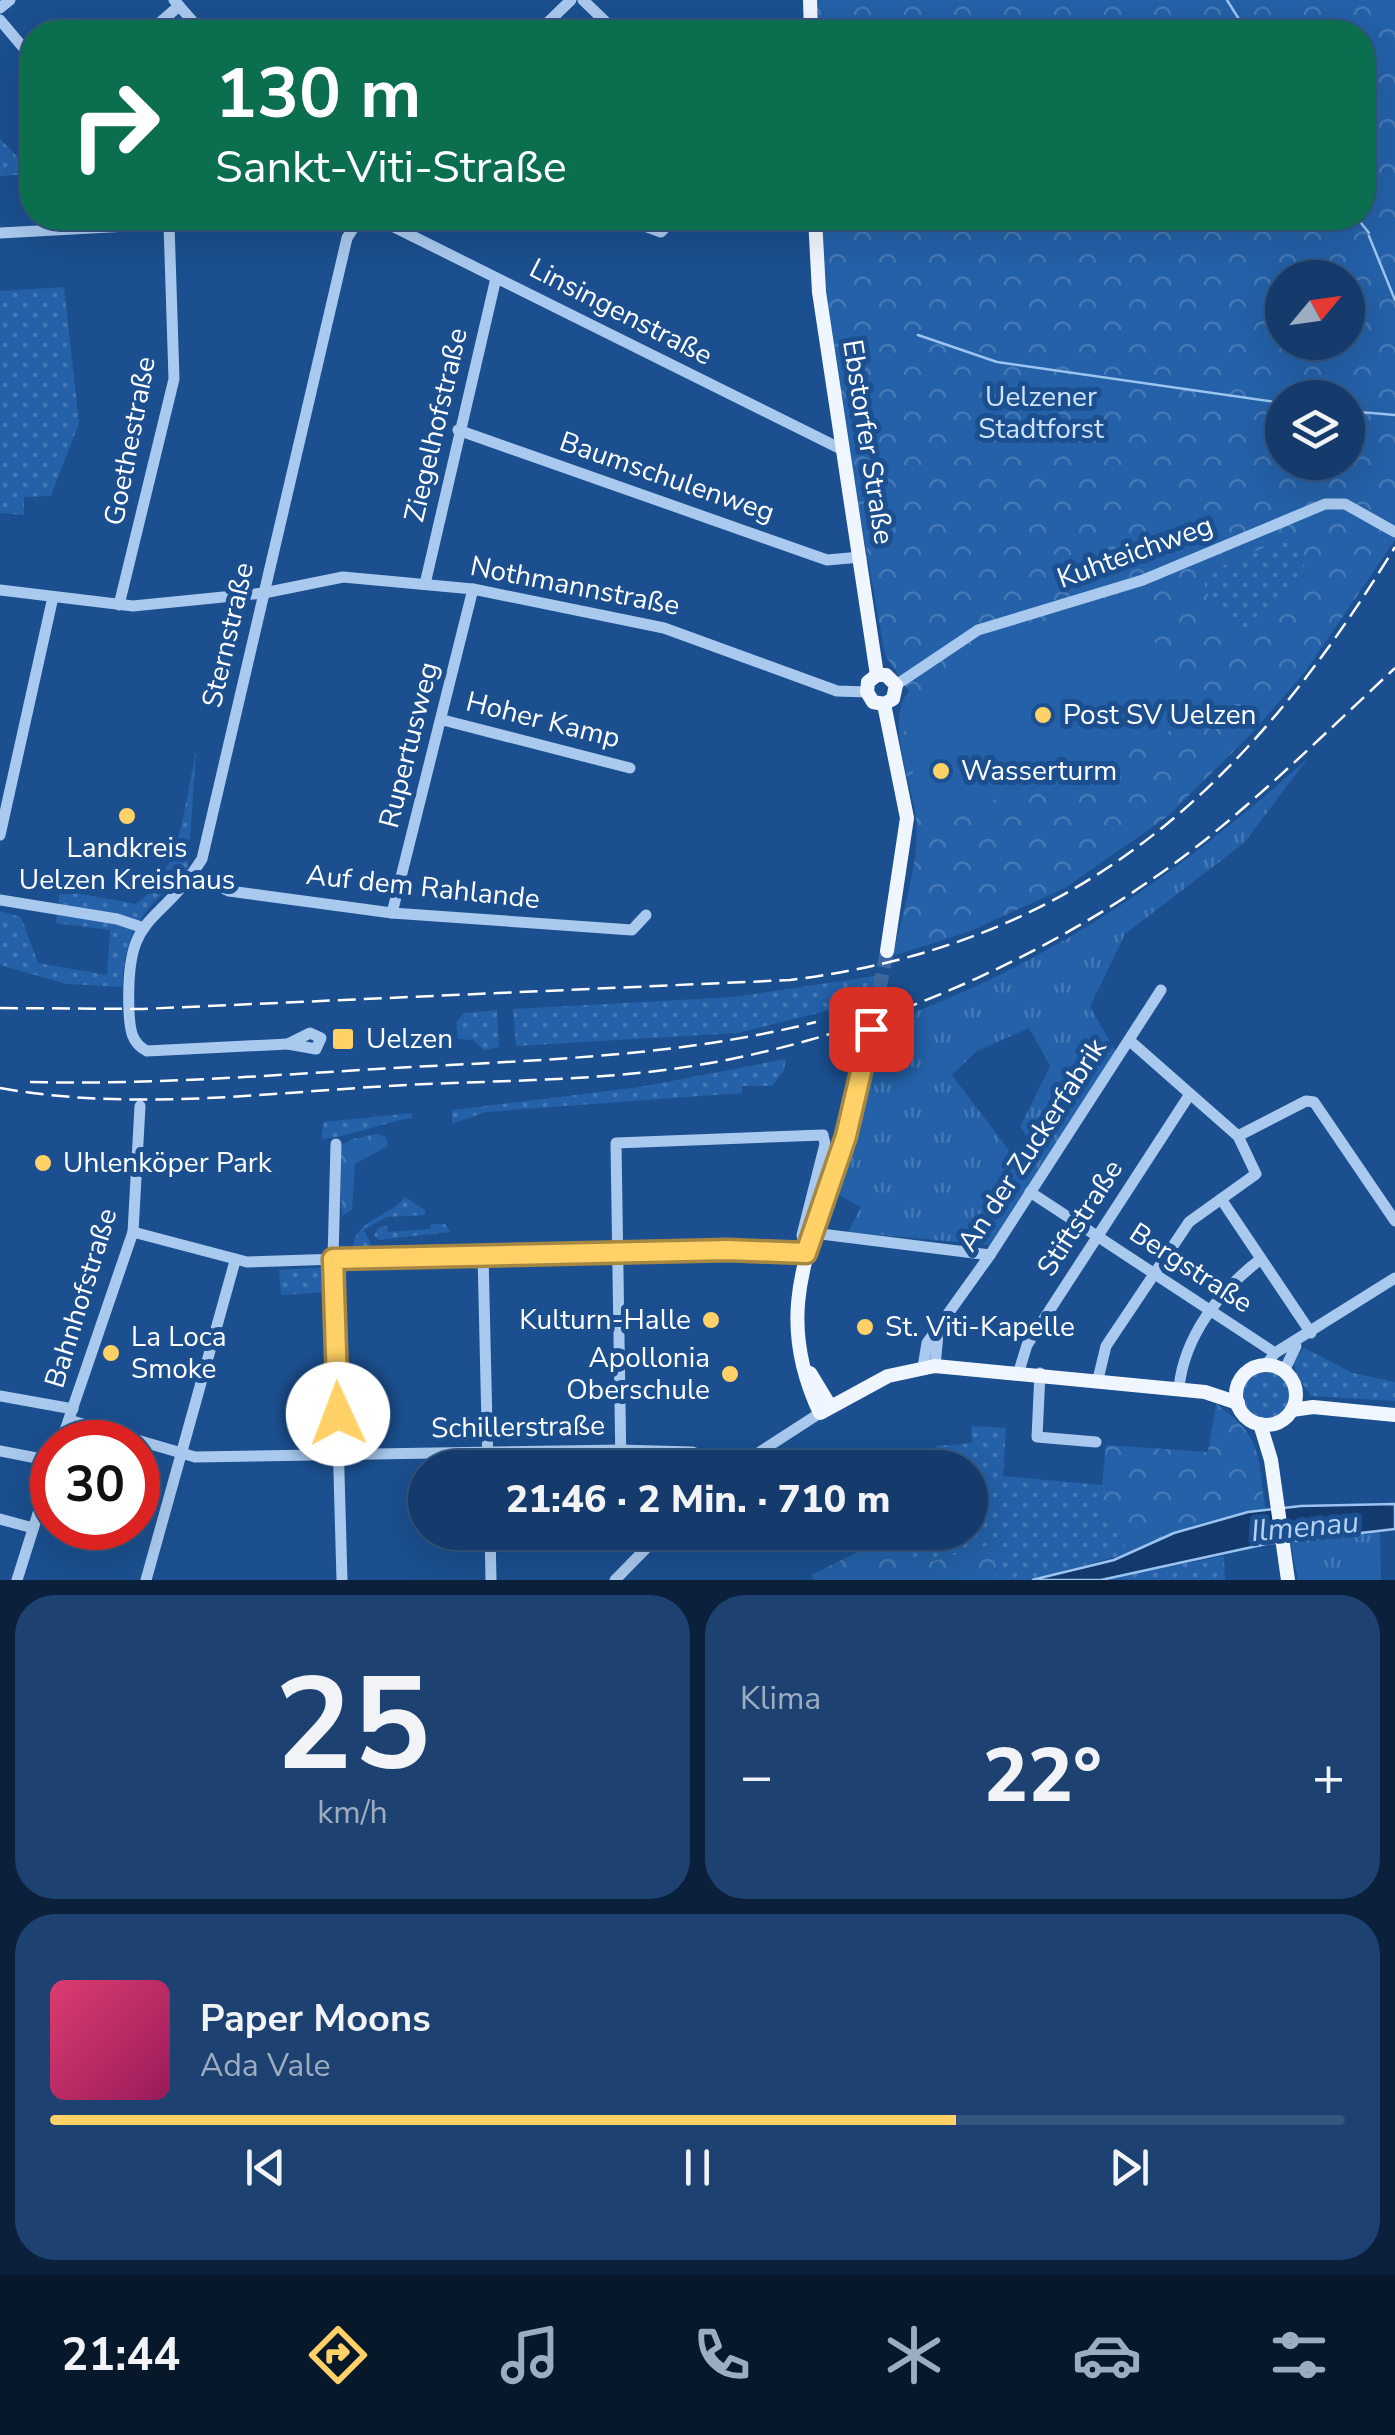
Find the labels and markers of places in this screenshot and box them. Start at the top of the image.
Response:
place label: Post SV Uelzen [1063,696,1256,734]
marker: Post SV Uelzen [1032,704,1054,726]
place label: Wasserturm [961,752,1117,790]
marker: Wasserturm [930,760,952,782]
marker: Landkreis Uelzen Kreishaus [116,805,138,827]
place label: Landkreis Uelzen Kreishaus [19,829,235,899]
pin [829,987,914,1072]
place label: Uelzen [366,1020,453,1058]
marker: Uelzen [330,1026,356,1052]
place label: Uhlenköper Park [63,1144,273,1182]
marker: Uhlenköper Park [32,1152,54,1174]
place label: Kulturn-Halle [519,1301,691,1339]
place label: St. Viti-Kapelle [885,1308,1075,1346]
marker: Kulturn-Halle [700,1309,722,1331]
marker: St. Viti-Kapelle [854,1316,876,1338]
place label: La Loca Smoke [131,1318,227,1388]
place label: Apollonia Oberschule [566,1339,710,1409]
marker: La Loca Smoke [100,1342,122,1364]
marker: Apollonia Oberschule [719,1363,741,1385]

